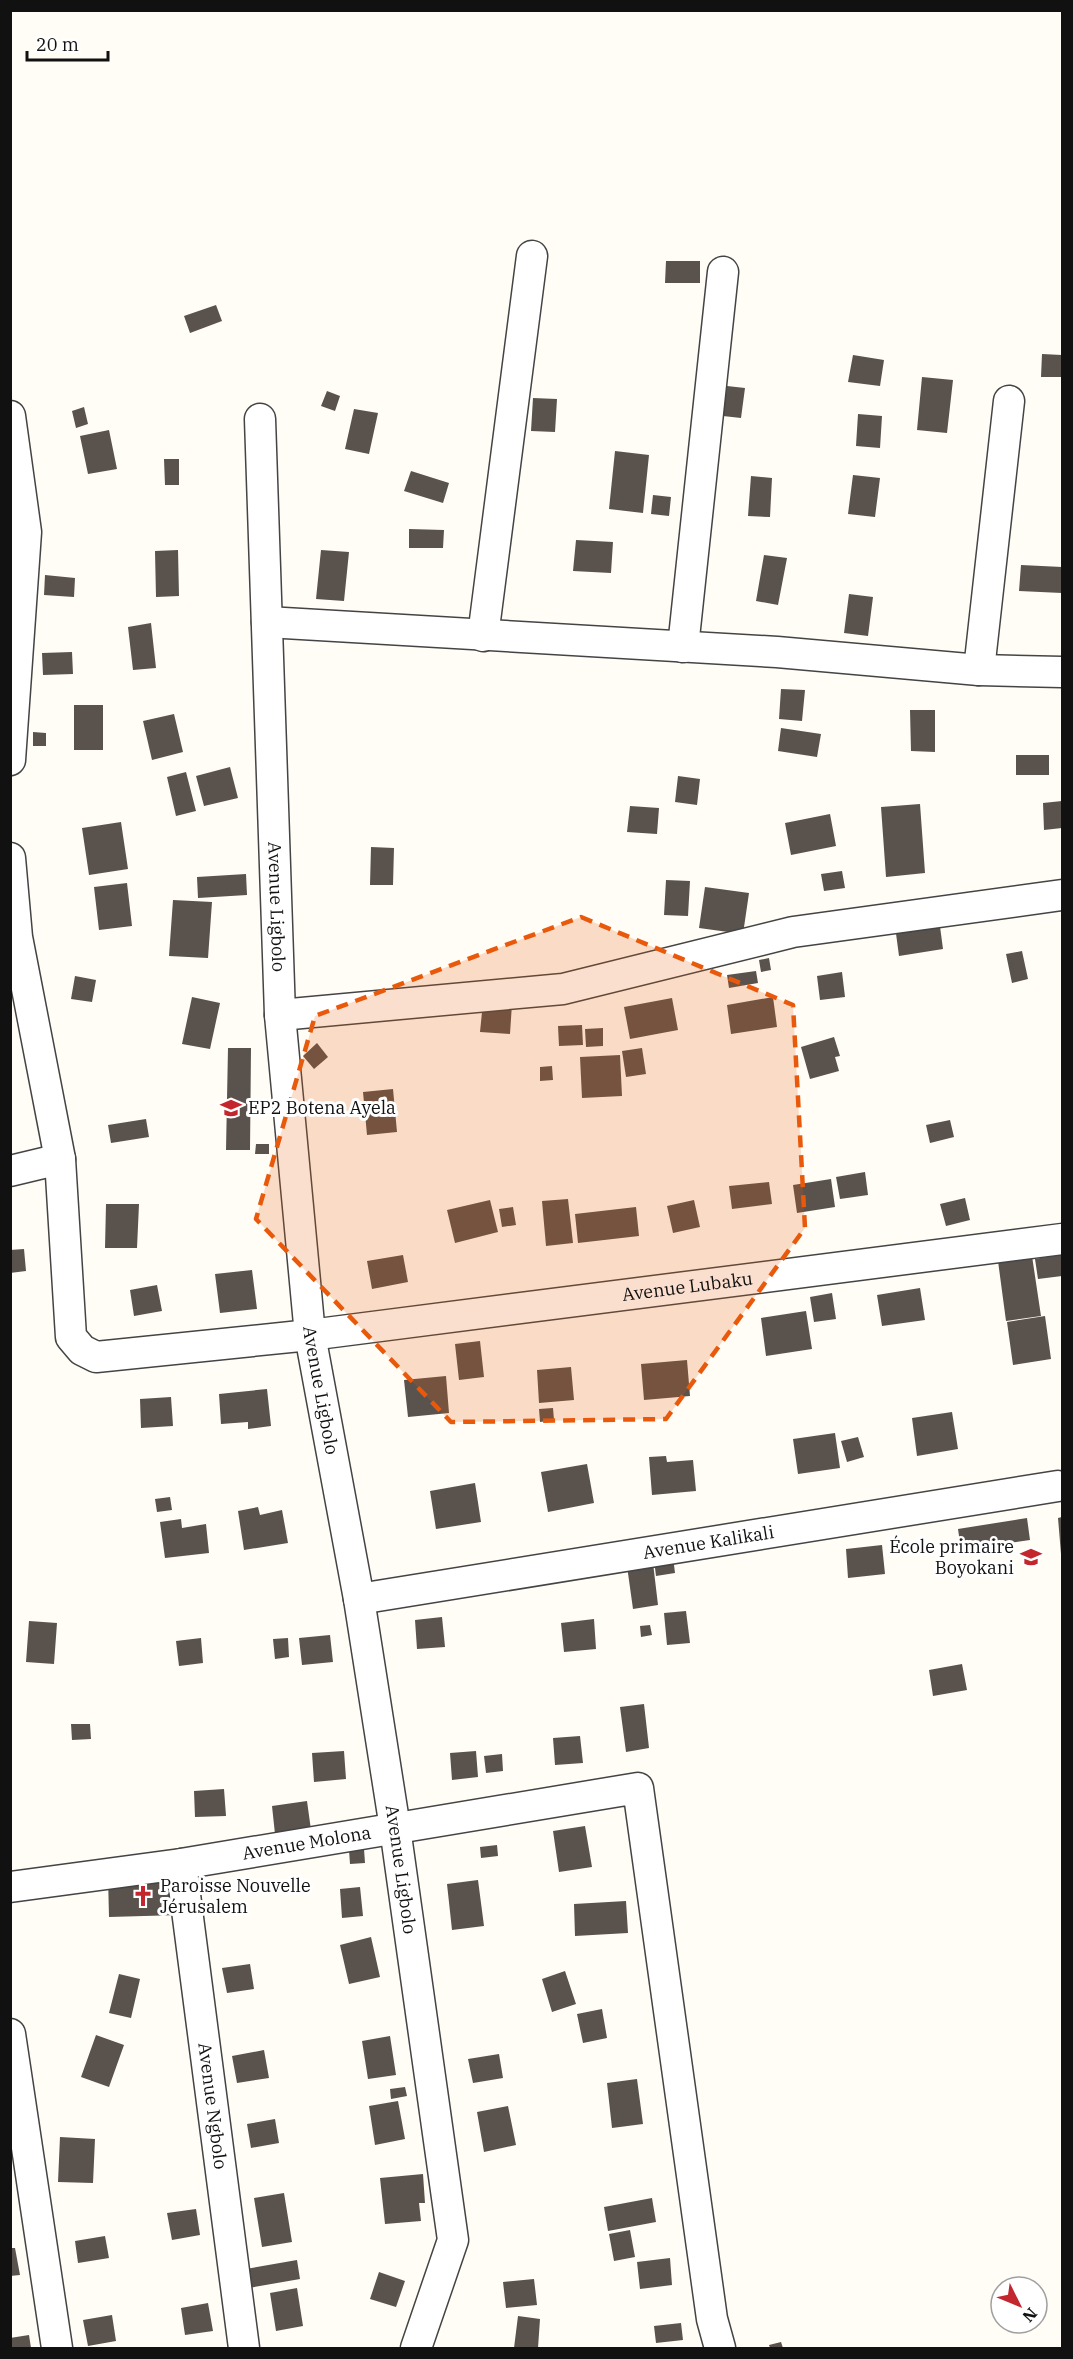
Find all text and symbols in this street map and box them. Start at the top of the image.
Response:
scale bar [27,24,108,62]
text: 20 m [36,33,79,56]
street label: Avenue Ligbolo [263,841,291,972]
school or university icon: EP2 Botena Ayela [219,1096,243,1120]
place label: EP2 Botena Ayela [248,1096,396,1119]
street label: Avenue Lubaku [621,1267,754,1306]
street label: Avenue Ligbolo [298,1325,344,1456]
street label: Avenue Kalikali [641,1520,776,1564]
place label: École primaire Boyokani [889,1535,1014,1579]
school or university icon: École primaire Boyokani [1019,1545,1043,1569]
street label: Avenue Ligbolo [381,1803,422,1936]
street label: Avenue Molona [241,1821,373,1865]
place label: Paroisse Nouvelle Jérusalem [160,1874,311,1918]
church icon: Paroisse Nouvelle Jérusalem [131,1884,155,1908]
street label: Avenue Ngbolo [193,2041,233,2171]
north arrow [989,2275,1049,2335]
text: N [1018,2304,1042,2327]

